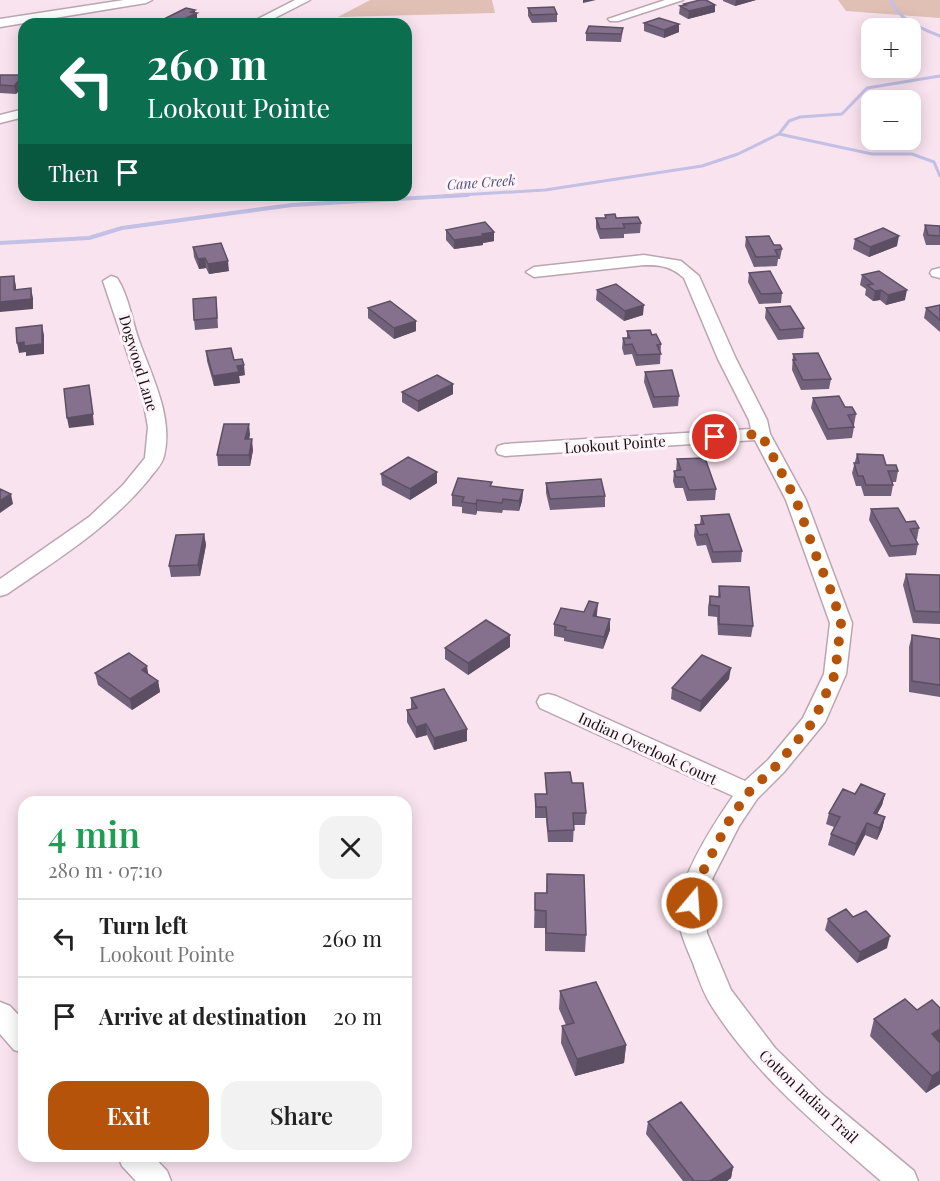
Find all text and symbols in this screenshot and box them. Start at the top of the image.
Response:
map controls [861,18,921,150]
button: + [861,18,921,78]
text: 260 m [147,35,267,91]
icon: left [48,42,126,120]
text: Lookout Pointe [147,89,330,125]
button: − [861,90,921,150]
icon: arrive [111,156,144,189]
text: Then [48,158,99,188]
water label: Cane Creek [446,170,516,194]
street label: Dogwood Lane [115,312,163,414]
pin [689,411,740,462]
icon: arrive [698,420,731,453]
street label: Lookout Pointe [564,430,666,458]
street label: Indian Overlook Court [575,707,721,789]
text: 4 min [48,809,140,857]
button: close [319,816,382,879]
text: 280 m · 07:10 [48,856,163,883]
position arrow [660,871,724,935]
text: Turn left [99,910,188,940]
icon: left [48,922,81,955]
text: 260 m [322,923,382,953]
text: Lookout Pointe [99,940,235,967]
icon: arrive [48,1000,81,1033]
text: Arrive at destination [99,1001,307,1031]
text: 20 m [333,1001,382,1031]
street label: Cotton Indian Trail [755,1045,863,1147]
button: Exit [48,1081,209,1150]
button: Share [221,1081,382,1150]

